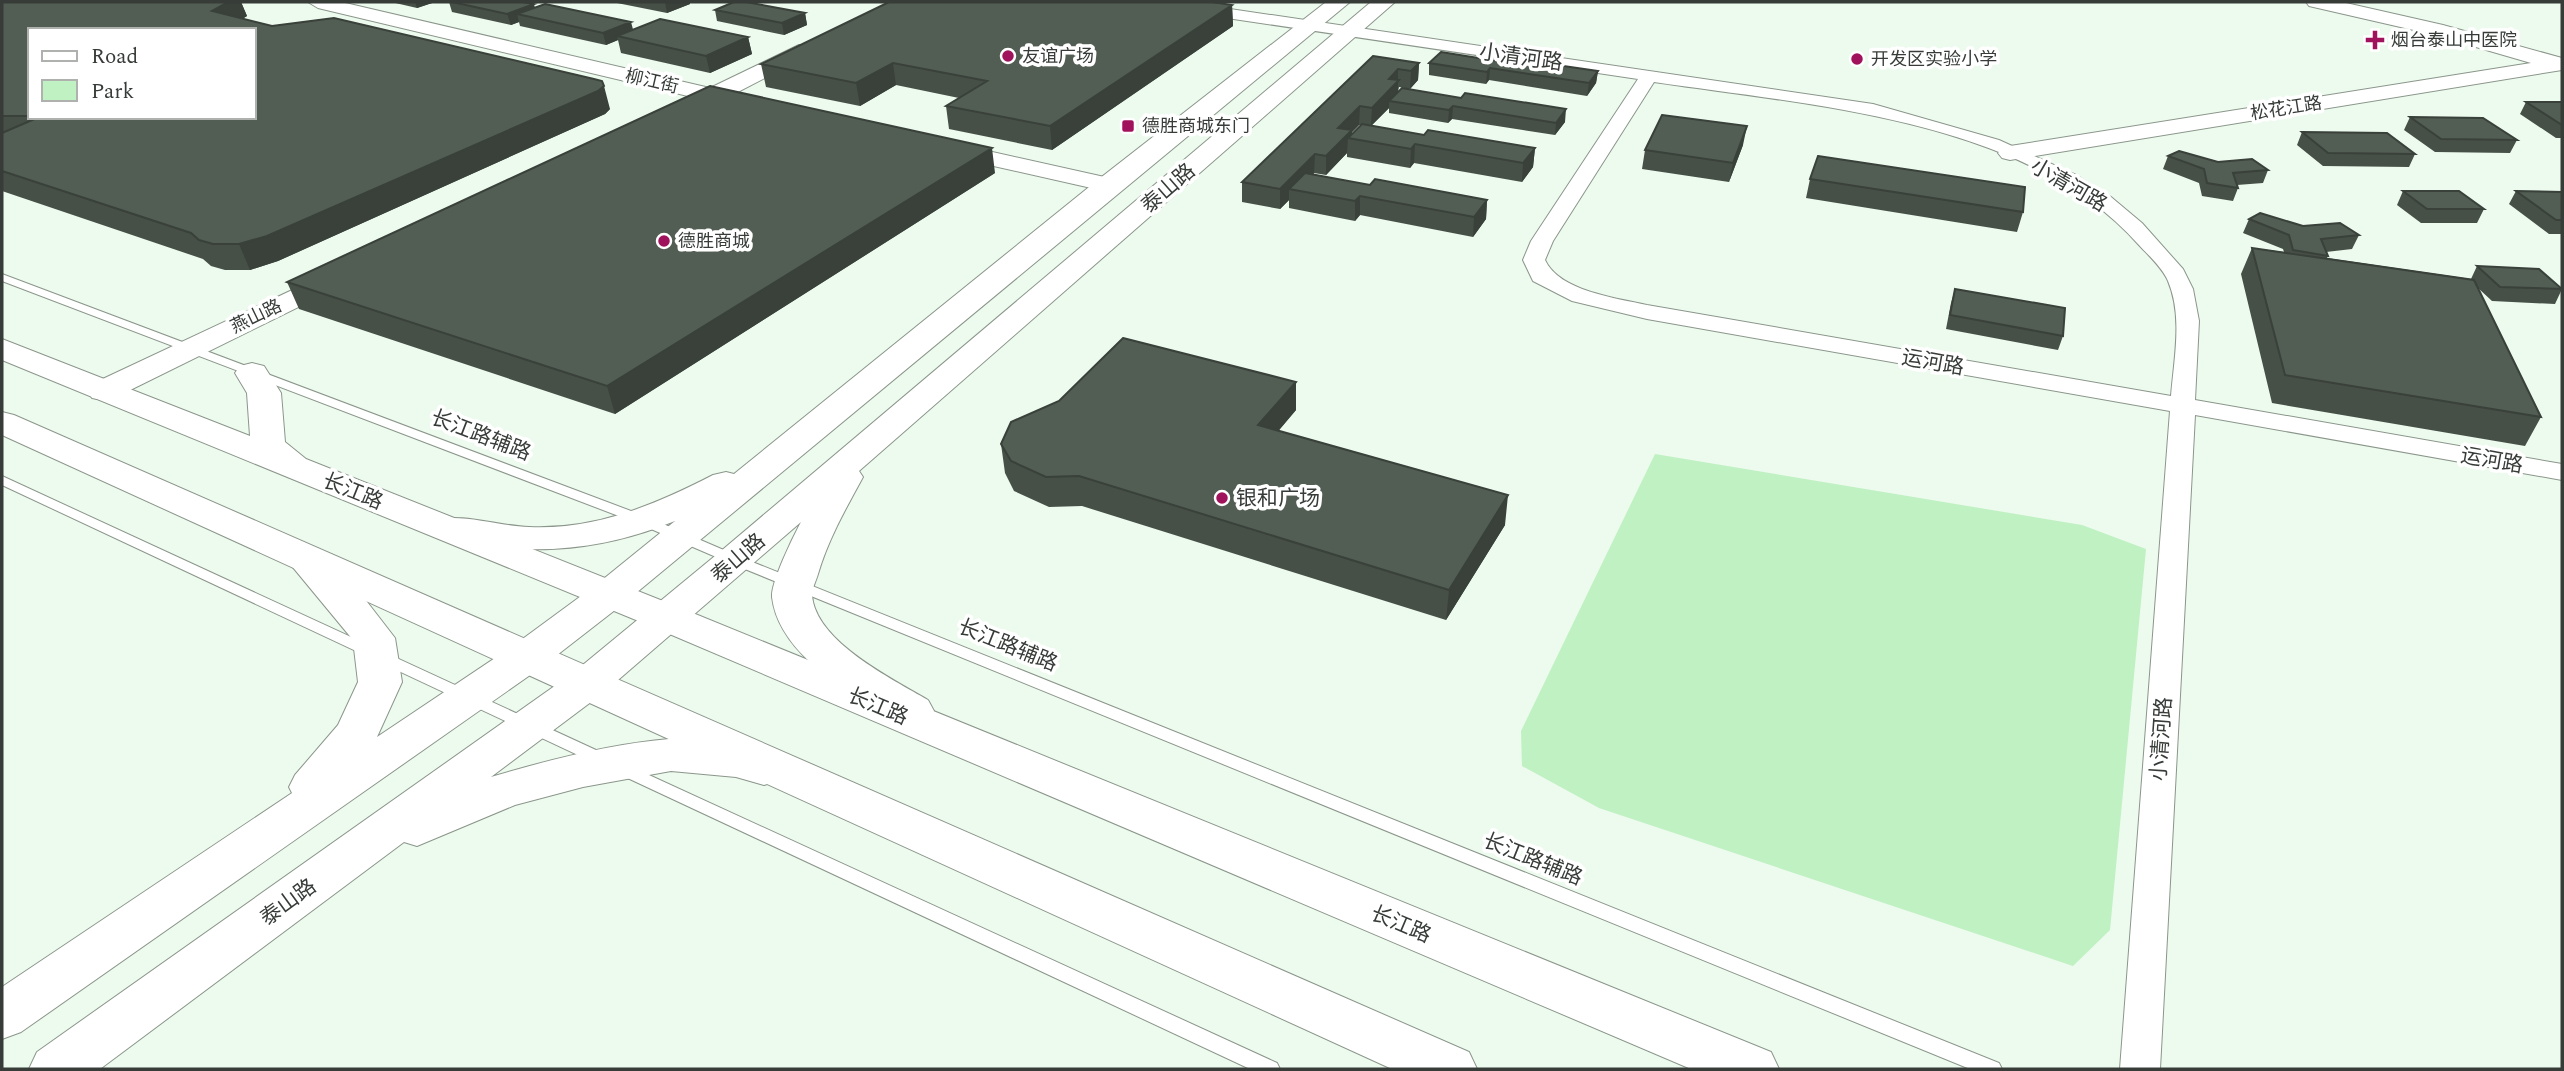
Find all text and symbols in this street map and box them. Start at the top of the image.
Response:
place label: 烟台泰山中医院 [2391,27,2517,54]
legend [28,28,256,119]
marker: 烟台泰山中医院 [2365,30,2385,50]
street label: 小清河路 [1477,36,1565,80]
text: Road [91,41,138,73]
place label: 友谊广场 [1022,43,1094,70]
place label: 开发区实验小学 [1871,46,1997,73]
marker: 友谊广场 [1000,48,1016,64]
marker: 开发区实验小学 [1849,51,1865,67]
street label: 柳江街 [623,62,681,101]
text: Park [91,76,135,108]
street label: 松花江路 [2248,90,2324,127]
place label: 德胜商城东门 [1142,113,1250,140]
marker: 德胜商城东门 [1120,118,1136,134]
street label: 小清河路 [2024,151,2113,221]
street label: 泰山路 [1134,156,1203,221]
place label: 德胜商城 [678,228,750,255]
marker: 德胜商城 [656,233,672,249]
street label: 燕山路 [226,292,286,340]
street label: 运河路 [1899,342,1967,384]
street label: 长江路辅路 [426,402,535,470]
street label: 运河路 [2458,440,2526,482]
street label: 长江路 [317,465,388,519]
place label: 银和广场 [1236,483,1320,515]
marker: 银和广场 [1214,490,1230,506]
street label: 泰山路 [704,526,773,591]
street label: 长江路辅路 [953,611,1062,680]
street label: 长江路 [842,680,913,734]
street label: 小清河路 [2143,696,2181,782]
street label: 长江路辅路 [1478,825,1587,894]
street label: 泰山路 [254,871,323,934]
street label: 长江路 [1365,898,1436,952]

